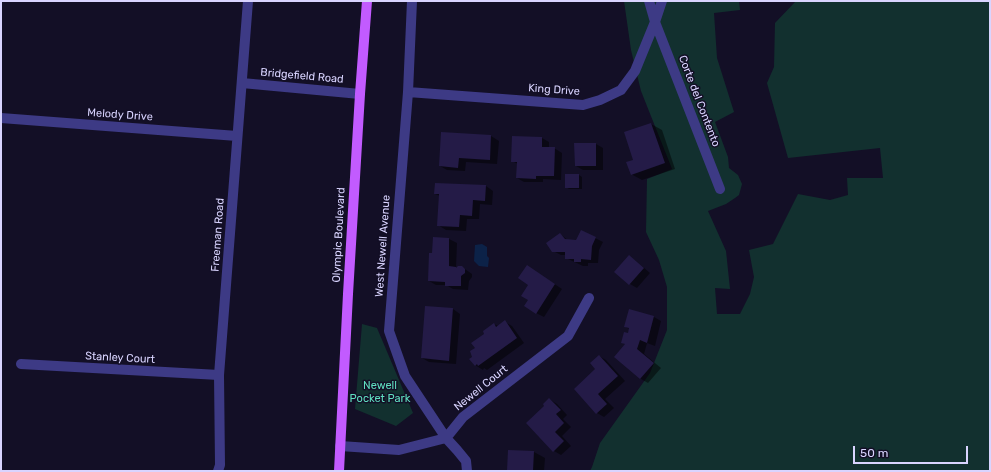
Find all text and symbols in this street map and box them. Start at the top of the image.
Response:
street label: Corte del Contento [675,53,723,149]
street label: Bridgefield Road [260,66,344,86]
street label: King Drive [528,82,580,98]
street label: Melody Drive [87,106,153,124]
street label: Olympic Boulevard [330,187,348,283]
street label: West Newell Avenue [373,194,393,298]
street label: Freeman Road [209,198,227,272]
street label: Stanley Court [85,350,155,366]
street label: Newell Court [451,362,511,414]
park label: Newell Pocket Park [350,379,410,405]
scale bar [855,438,970,464]
text: 50 m [860,446,888,460]

